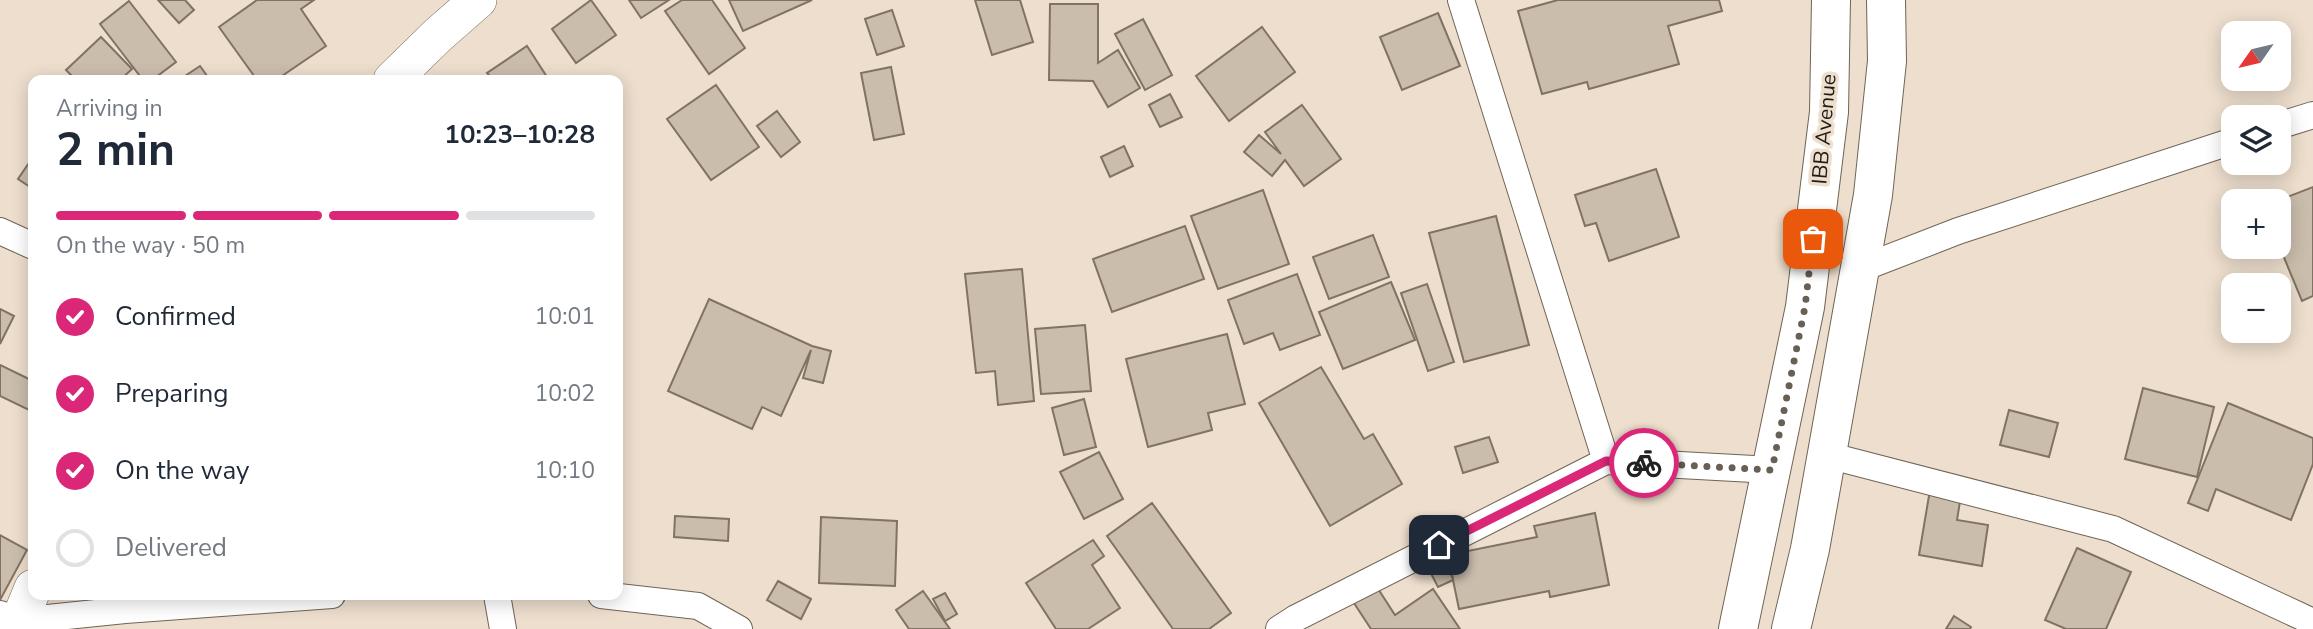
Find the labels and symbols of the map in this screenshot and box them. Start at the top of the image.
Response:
north arrow [2221,21,2291,91]
street label: IBB Avenue [1805,73,1843,185]
pin [1783,209,1843,269]
courier [1609,428,1679,498]
pin [1409,515,1469,575]

